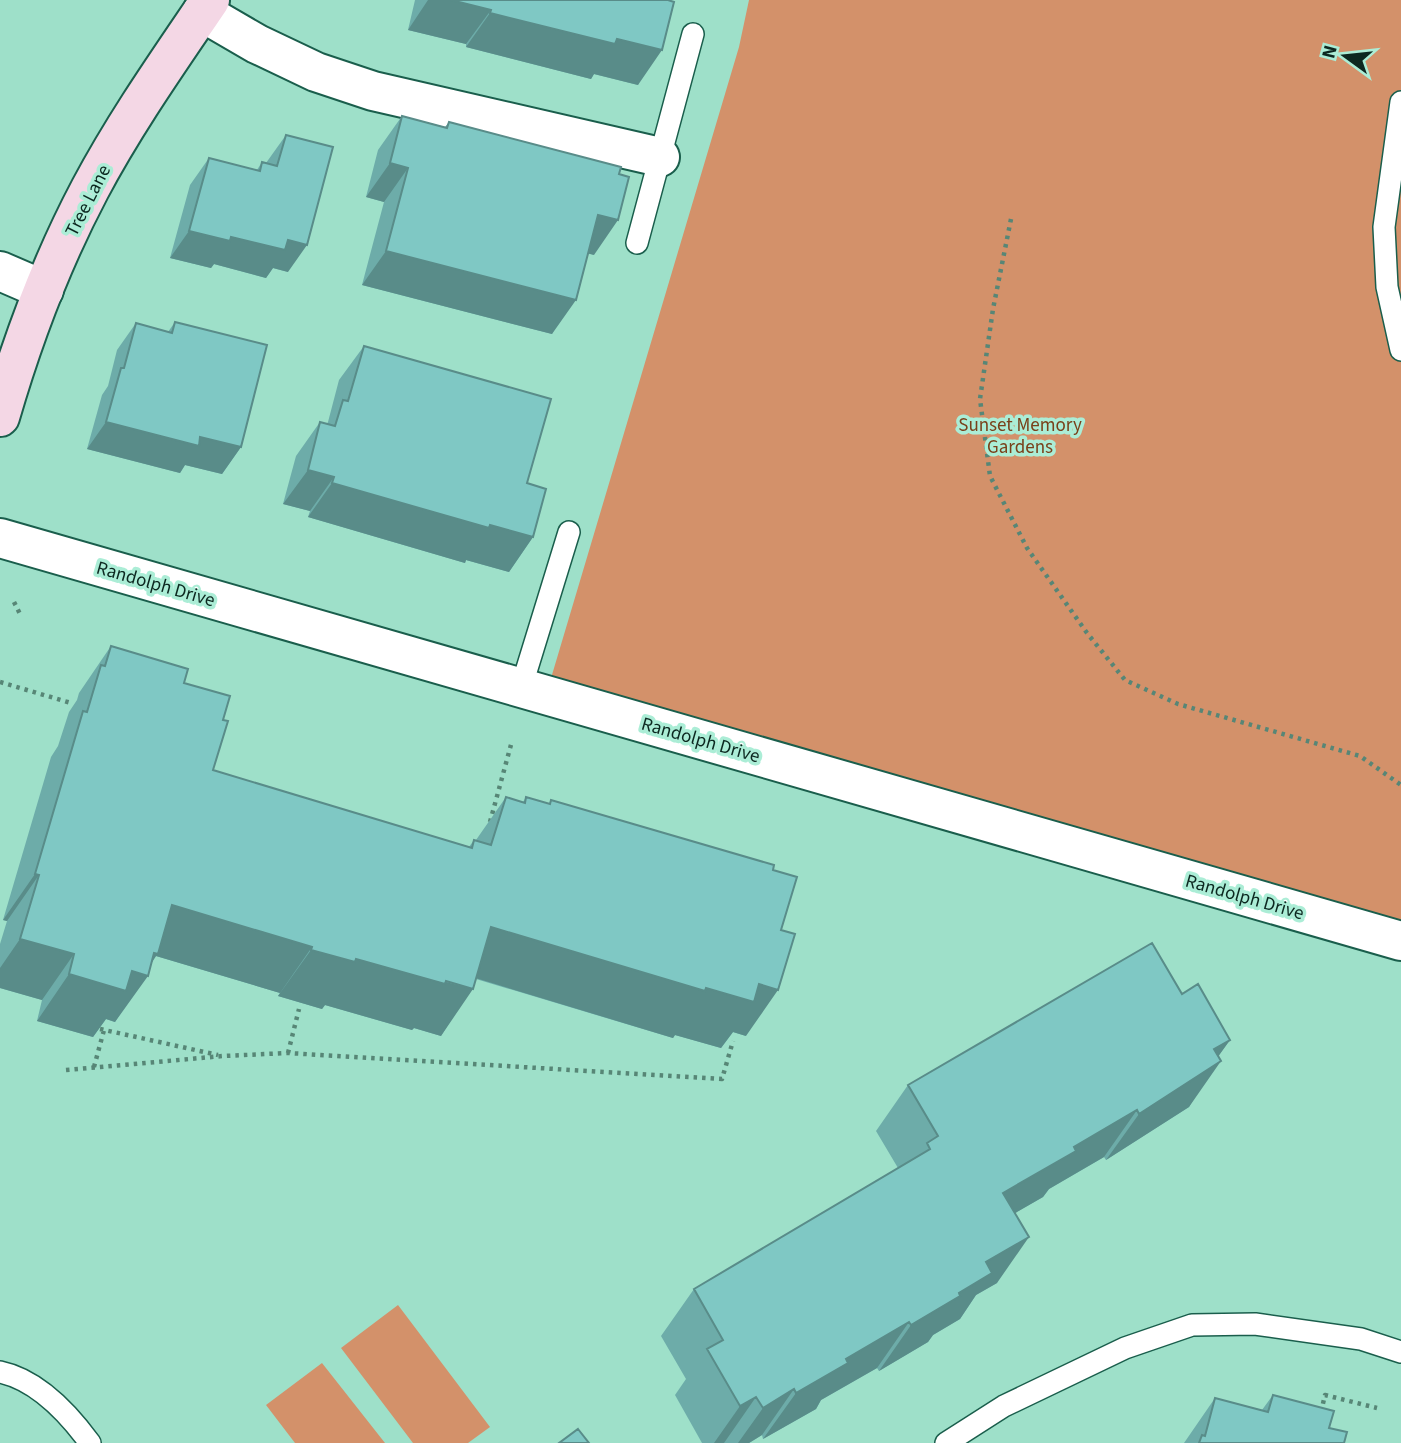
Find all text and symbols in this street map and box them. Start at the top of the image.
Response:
north arrow [1310,21,1380,91]
text: N [1315,42,1345,62]
street label: Tree Lane [59,160,118,241]
park label: Sunset Memory Gardens [958,412,1082,461]
street label: Randolph Drive [93,555,218,614]
street label: Randolph Drive [638,711,763,770]
street label: Randolph Drive [1182,868,1307,927]

